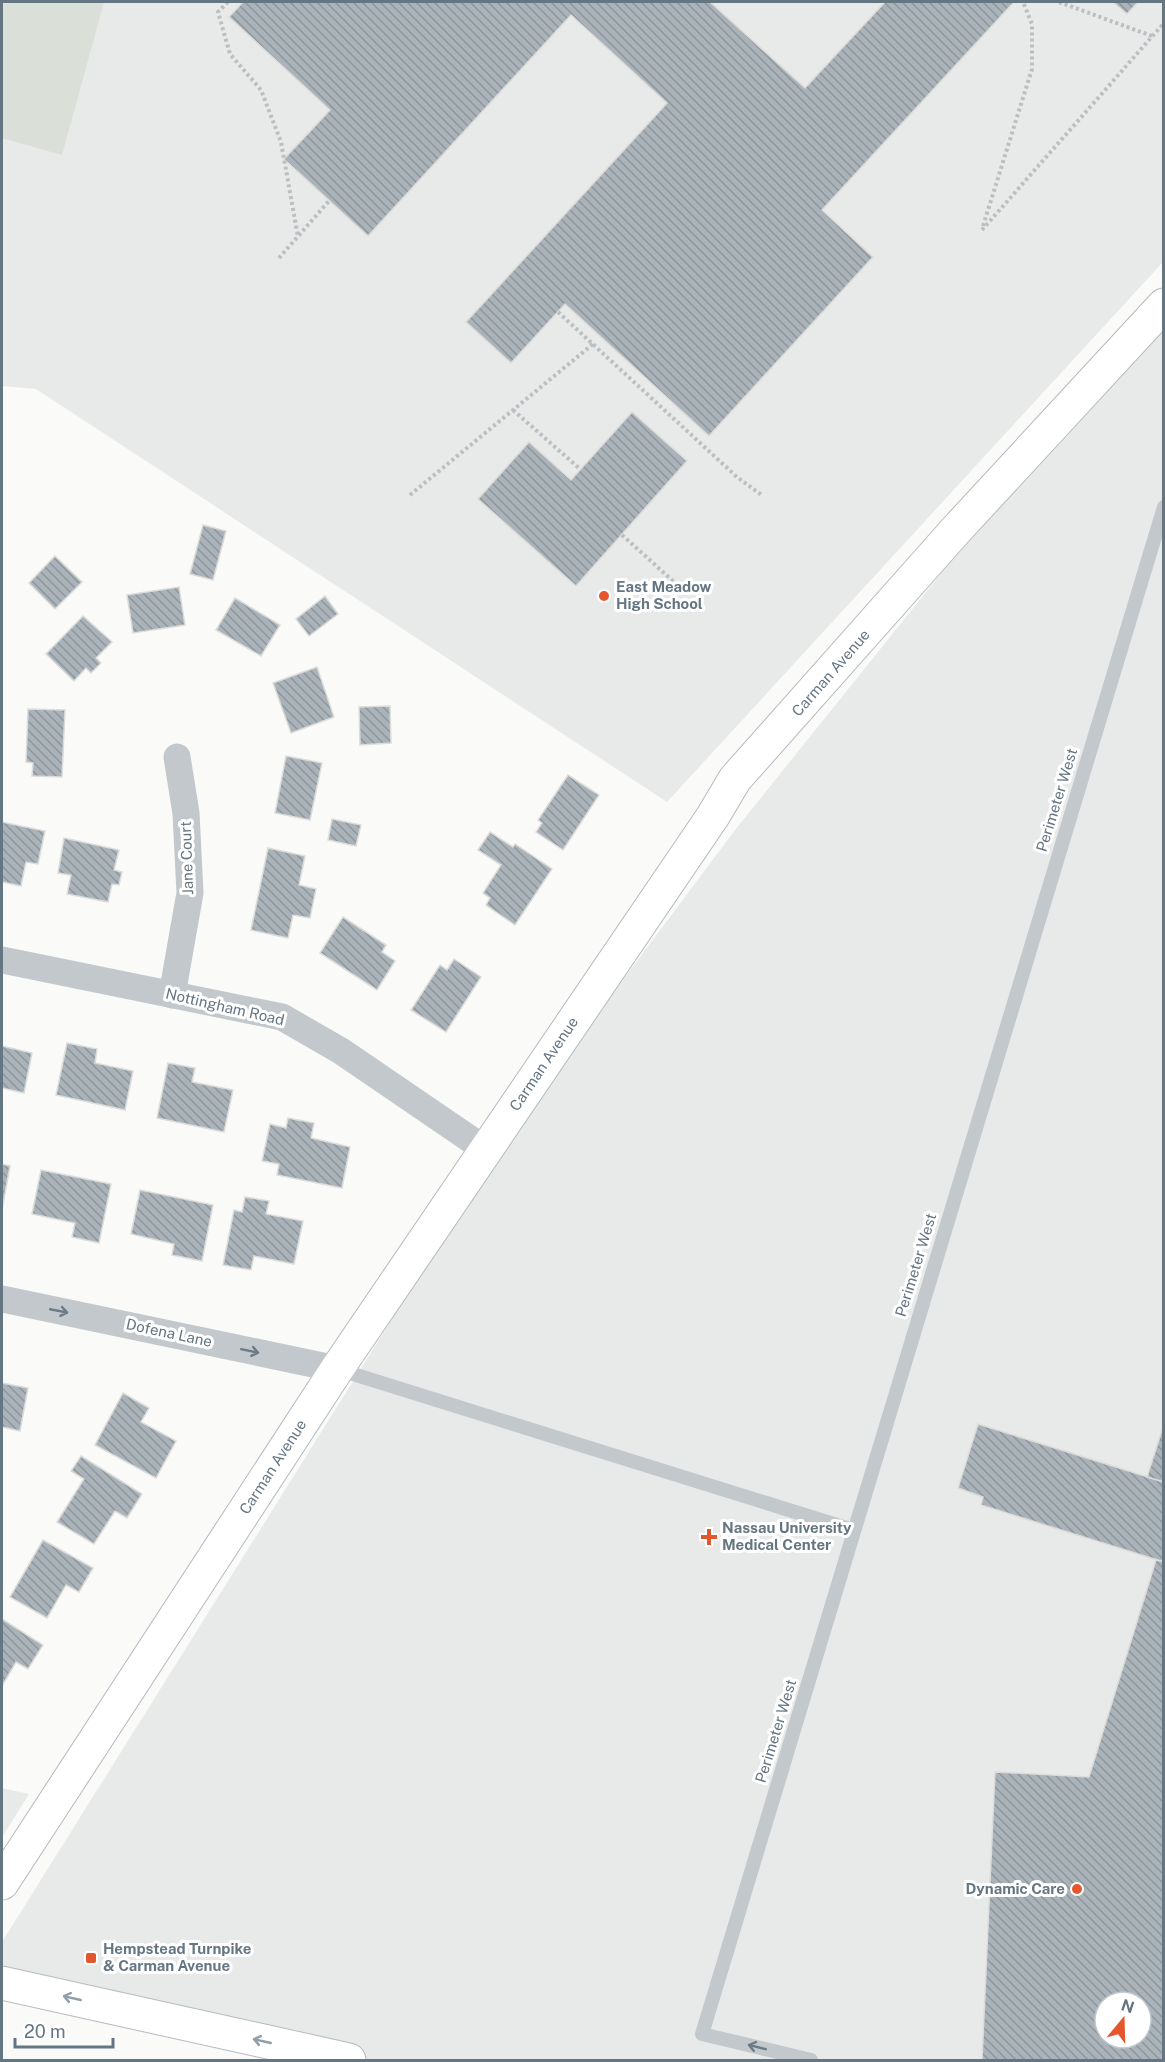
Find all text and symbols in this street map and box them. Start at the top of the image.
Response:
place label: East Meadow High School [616,578,712,612]
marker: East Meadow High School [597,589,611,603]
street label: Carman Avenue [788,626,873,720]
street label: Perimeter West [1033,746,1080,854]
street label: Jane Court [177,821,196,895]
street label: Nottingham Road [164,985,286,1028]
street label: Carman Avenue [506,1014,581,1114]
street label: Perimeter West [892,1211,939,1319]
one-way arrow [49,1306,68,1317]
street label: Dofena Lane [125,1315,214,1350]
one-way arrow [240,1345,259,1357]
street label: Carman Avenue [236,1416,310,1517]
place label: Nassau University Medical Center [722,1519,852,1553]
marker: Nassau University Medical Center [700,1528,718,1546]
street label: Perimeter West [752,1677,799,1785]
place label: Dynamic Care [966,1880,1065,1897]
marker: Dynamic Care [1070,1882,1084,1896]
place label: Hempstead Turnpike & Carman Avenue [103,1940,251,1974]
marker: Hempstead Turnpike & Carman Avenue [84,1951,98,1965]
north arrow [1093,1990,1153,2050]
one-way arrow [63,1992,82,2004]
text: N [1119,1995,1137,2017]
scale bar [15,2011,112,2049]
text: 20 m [24,2021,66,2042]
one-way arrow [253,2034,272,2046]
one-way arrow [747,2041,766,2053]

